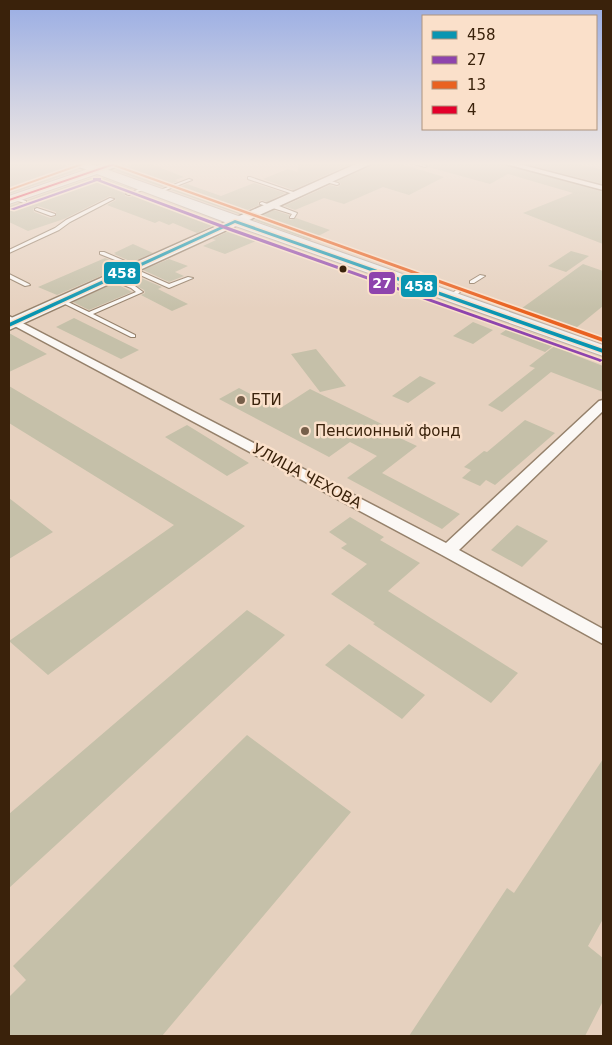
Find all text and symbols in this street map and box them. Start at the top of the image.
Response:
legend [422,15,597,130]
text: 458 [467,26,496,44]
text: 27 [467,51,486,69]
text: 13 [467,76,486,94]
text: 4 [467,101,477,119]
line badge: 458 [103,261,141,285]
unlabelled marker [338,264,348,274]
text: 458 [107,265,137,281]
line badge: 27 [368,271,396,295]
line badge: 458 [400,274,438,298]
text: 27 [372,275,392,291]
text: 458 [404,278,434,294]
place label: БТИ [251,391,282,409]
marker: БТИ [235,394,247,406]
place label: Пенсионный фонд [315,422,461,440]
marker: Пенсионный фонд [299,425,311,437]
street label: УЛИЦА ЧЕХОВА [249,440,365,513]

